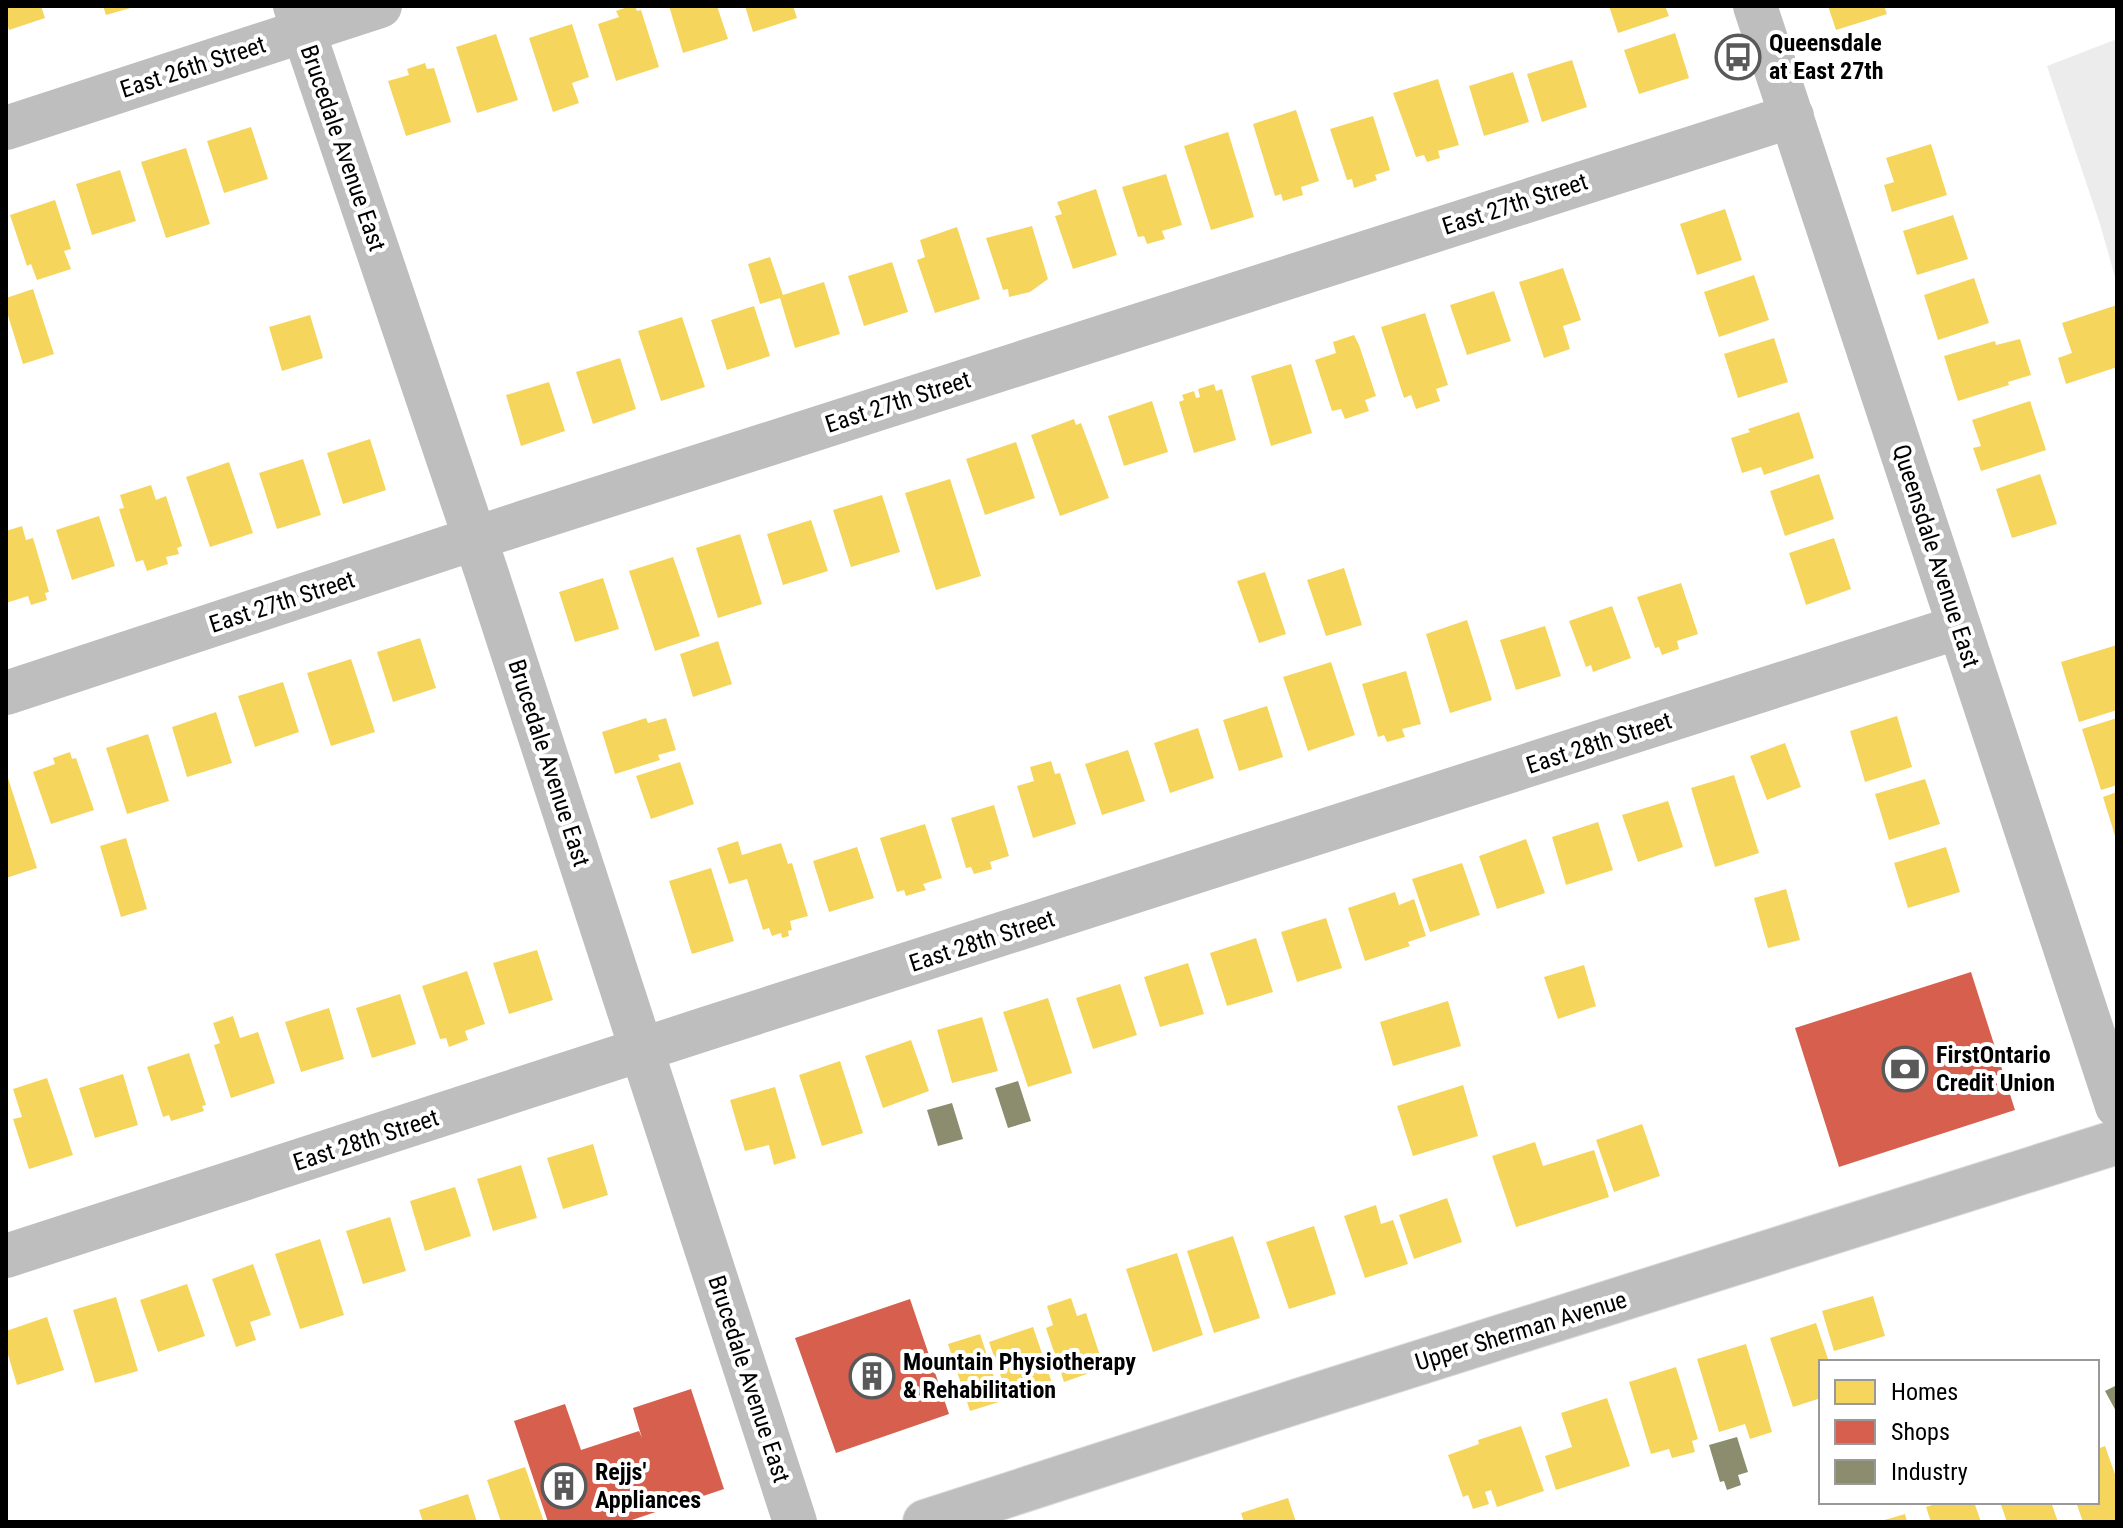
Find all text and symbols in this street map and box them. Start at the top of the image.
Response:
place label: Queensdale at East 27th [1769,29,1884,85]
street label: East 26th Street [117,30,269,104]
bus stop icon: Queensdale at East 27th [1714,33,1762,81]
street label: Brucedale Avenue East [295,41,391,255]
street label: East 27th Street [1439,167,1591,241]
street label: East 27th Street [822,365,974,439]
street label: Queensdale Avenue East [1887,441,1985,671]
street label: East 27th Street [206,565,358,639]
street label: Brucedale Avenue East [502,656,596,870]
street label: East 28th Street [1523,706,1675,780]
street label: East 28th Street [906,904,1058,978]
place label: FirstOntario Credit Union [1936,1041,2055,1097]
bank icon: FirstOntario Credit Union [1881,1045,1929,1093]
street label: East 28th Street [290,1103,442,1177]
street label: Brucedale Avenue East [702,1272,796,1486]
street label: Upper Sherman Avenue [1412,1286,1630,1376]
place label: Mountain Physiotherapy & Rehabilitation [903,1348,1136,1404]
building icon: Mountain Physiotherapy & Rehabilitation [848,1352,896,1400]
legend [1819,1360,2099,1504]
text: Homes [1891,1378,1958,1406]
text: Shops [1891,1418,1950,1446]
place label: Rejjs' Appliances [595,1458,701,1514]
text: Industry [1891,1458,1968,1486]
building icon: Rejjs' Appliances [540,1462,588,1510]

